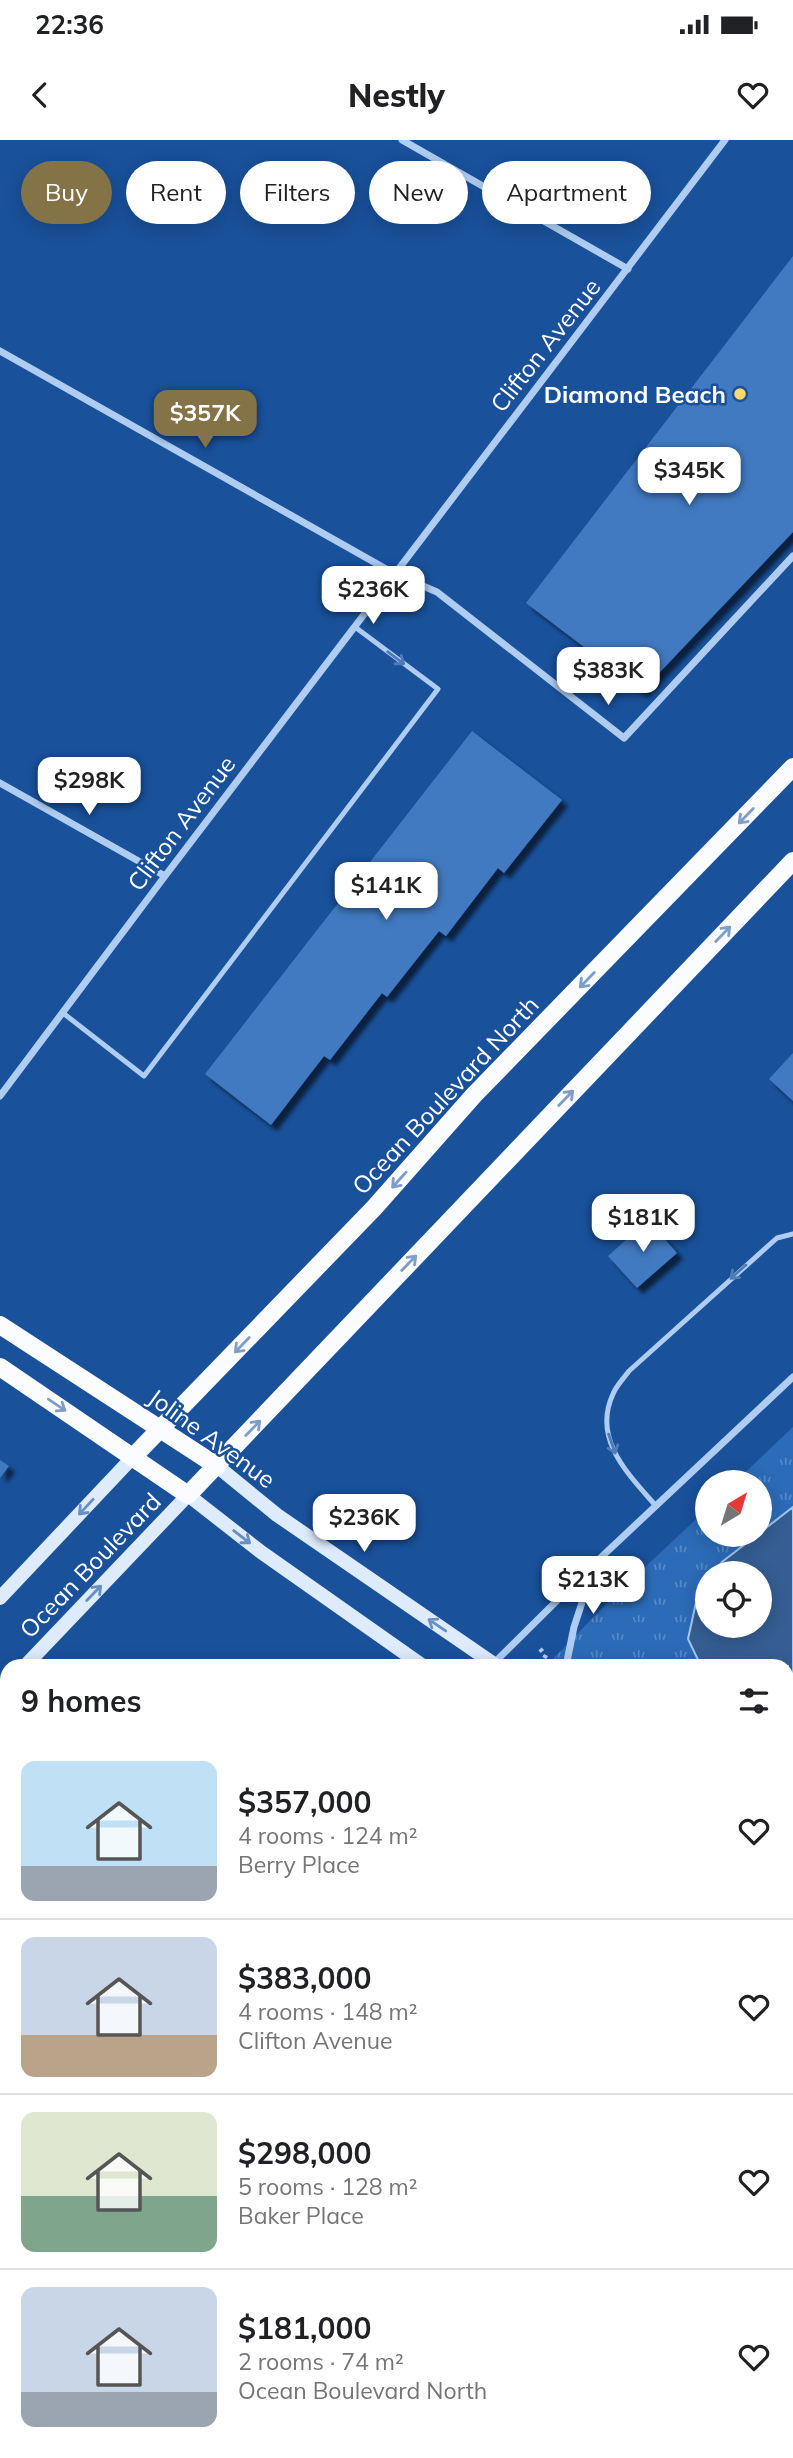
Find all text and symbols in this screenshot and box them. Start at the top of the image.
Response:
text: 22:36 [35,8,104,41]
text: Nestly [348,75,445,115]
icon: back [21,76,59,114]
icon: heart [734,76,772,114]
chip: Buy [21,161,112,224]
chip: Rent [126,161,226,224]
chip: Filters [240,161,355,224]
chip: New [369,161,468,224]
chip: Apartment [482,161,651,224]
street label: Clifton Avenue [484,272,606,418]
place label: Diamond Beach [544,379,726,409]
marker: Diamond Beach [732,386,748,402]
pin: $357K [156,390,254,450]
text: $357K [170,398,240,427]
pin: $345K [640,448,738,507]
text: $345K [654,455,724,484]
pin: $236K [324,566,422,626]
text: $236K [338,574,408,603]
pin: $383K [559,648,657,707]
one-way arrow [387,650,406,665]
text: $383K [573,655,643,684]
street label: Clifton Avenue [120,750,242,896]
pin: $298K [40,758,138,817]
text: $298K [54,765,124,794]
one-way arrow [737,808,754,825]
pin: $141K [337,862,435,922]
text: $141K [351,870,421,899]
one-way arrow [715,926,732,943]
one-way arrow [579,971,596,988]
street label: Ocean Boulevard North [345,990,545,1200]
one-way arrow [558,1090,575,1107]
one-way arrow [390,1171,407,1188]
pin: $181K [594,1194,692,1254]
text: $181K [608,1202,678,1231]
one-way arrow [400,1255,417,1272]
one-way arrow [730,1264,748,1280]
one-way arrow [234,1336,251,1353]
street label: Joline Avenue [143,1382,281,1494]
one-way arrow [46,1399,66,1413]
one-way arrow [245,1420,262,1437]
one-way arrow [607,1432,619,1454]
north arrow [695,1470,772,1547]
map controls [695,1470,772,1638]
street label: Ocean Boulevard [13,1486,167,1644]
pin: $236K [315,1494,413,1554]
one-way arrow [77,1498,94,1515]
text: $236K [329,1502,399,1531]
one-way arrow [232,1530,251,1545]
pin: $213K [544,1556,642,1616]
button: locate [695,1561,772,1638]
text: $213K [558,1564,628,1593]
one-way arrow [86,1585,103,1602]
one-way arrow [428,1618,447,1632]
text: 9 homes [21,1682,142,1720]
icon: filters [735,1682,773,1720]
text: $357,000 [238,1783,371,1821]
icon: home [77,1789,161,1873]
icon: heart [735,1812,773,1850]
text: 4 rooms · 124 m² [238,1821,418,1850]
text: Berry Place [238,1850,360,1879]
text: $383,000 [238,1959,371,1997]
icon: home [77,1965,161,2049]
icon: heart [735,1988,773,2026]
text: 4 rooms · 148 m² [238,1997,418,2026]
text: Clifton Avenue [238,2026,393,2055]
text: $298,000 [238,2134,371,2172]
icon: home [77,2140,161,2224]
icon: heart [735,2163,773,2201]
text: 5 rooms · 128 m² [238,2172,418,2201]
text: Baker Place [238,2201,364,2230]
text: $181,000 [238,2309,371,2347]
icon: home [77,2315,161,2399]
icon: heart [735,2338,773,2376]
text: 2 rooms · 74 m² [238,2347,404,2376]
text: Ocean Boulevard North [238,2376,487,2405]

